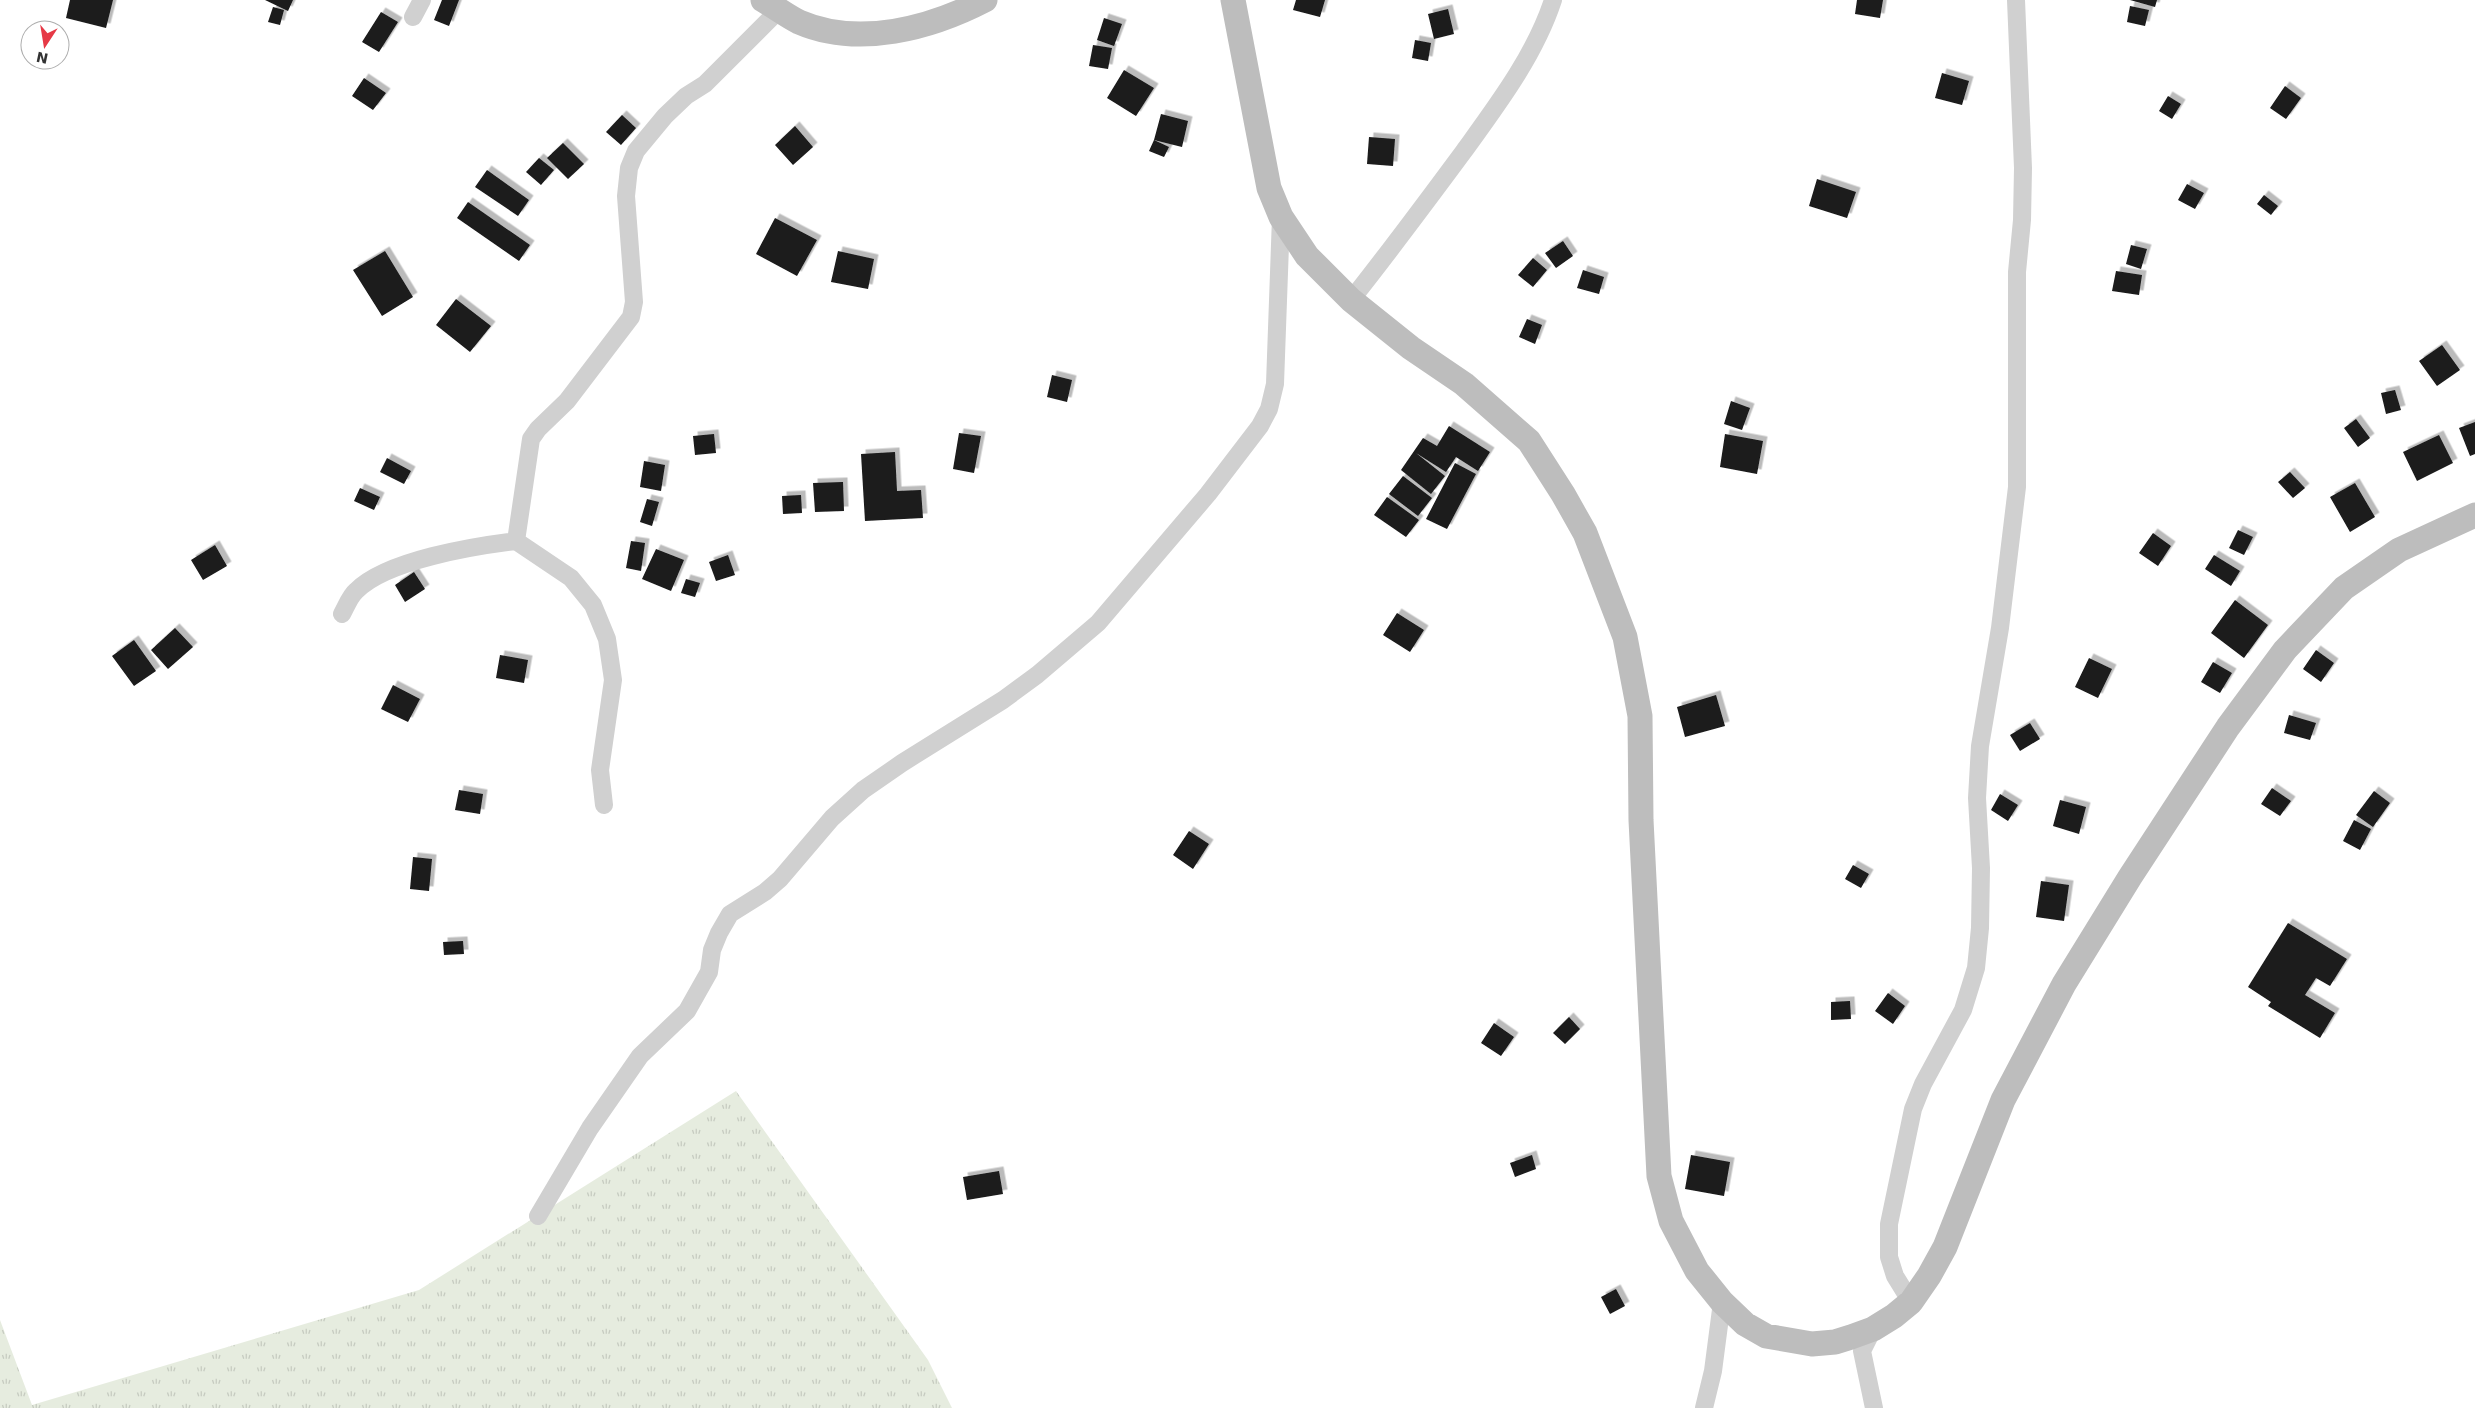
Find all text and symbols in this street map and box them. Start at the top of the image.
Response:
north arrow [20,20,70,70]
text: N [35,49,50,67]

